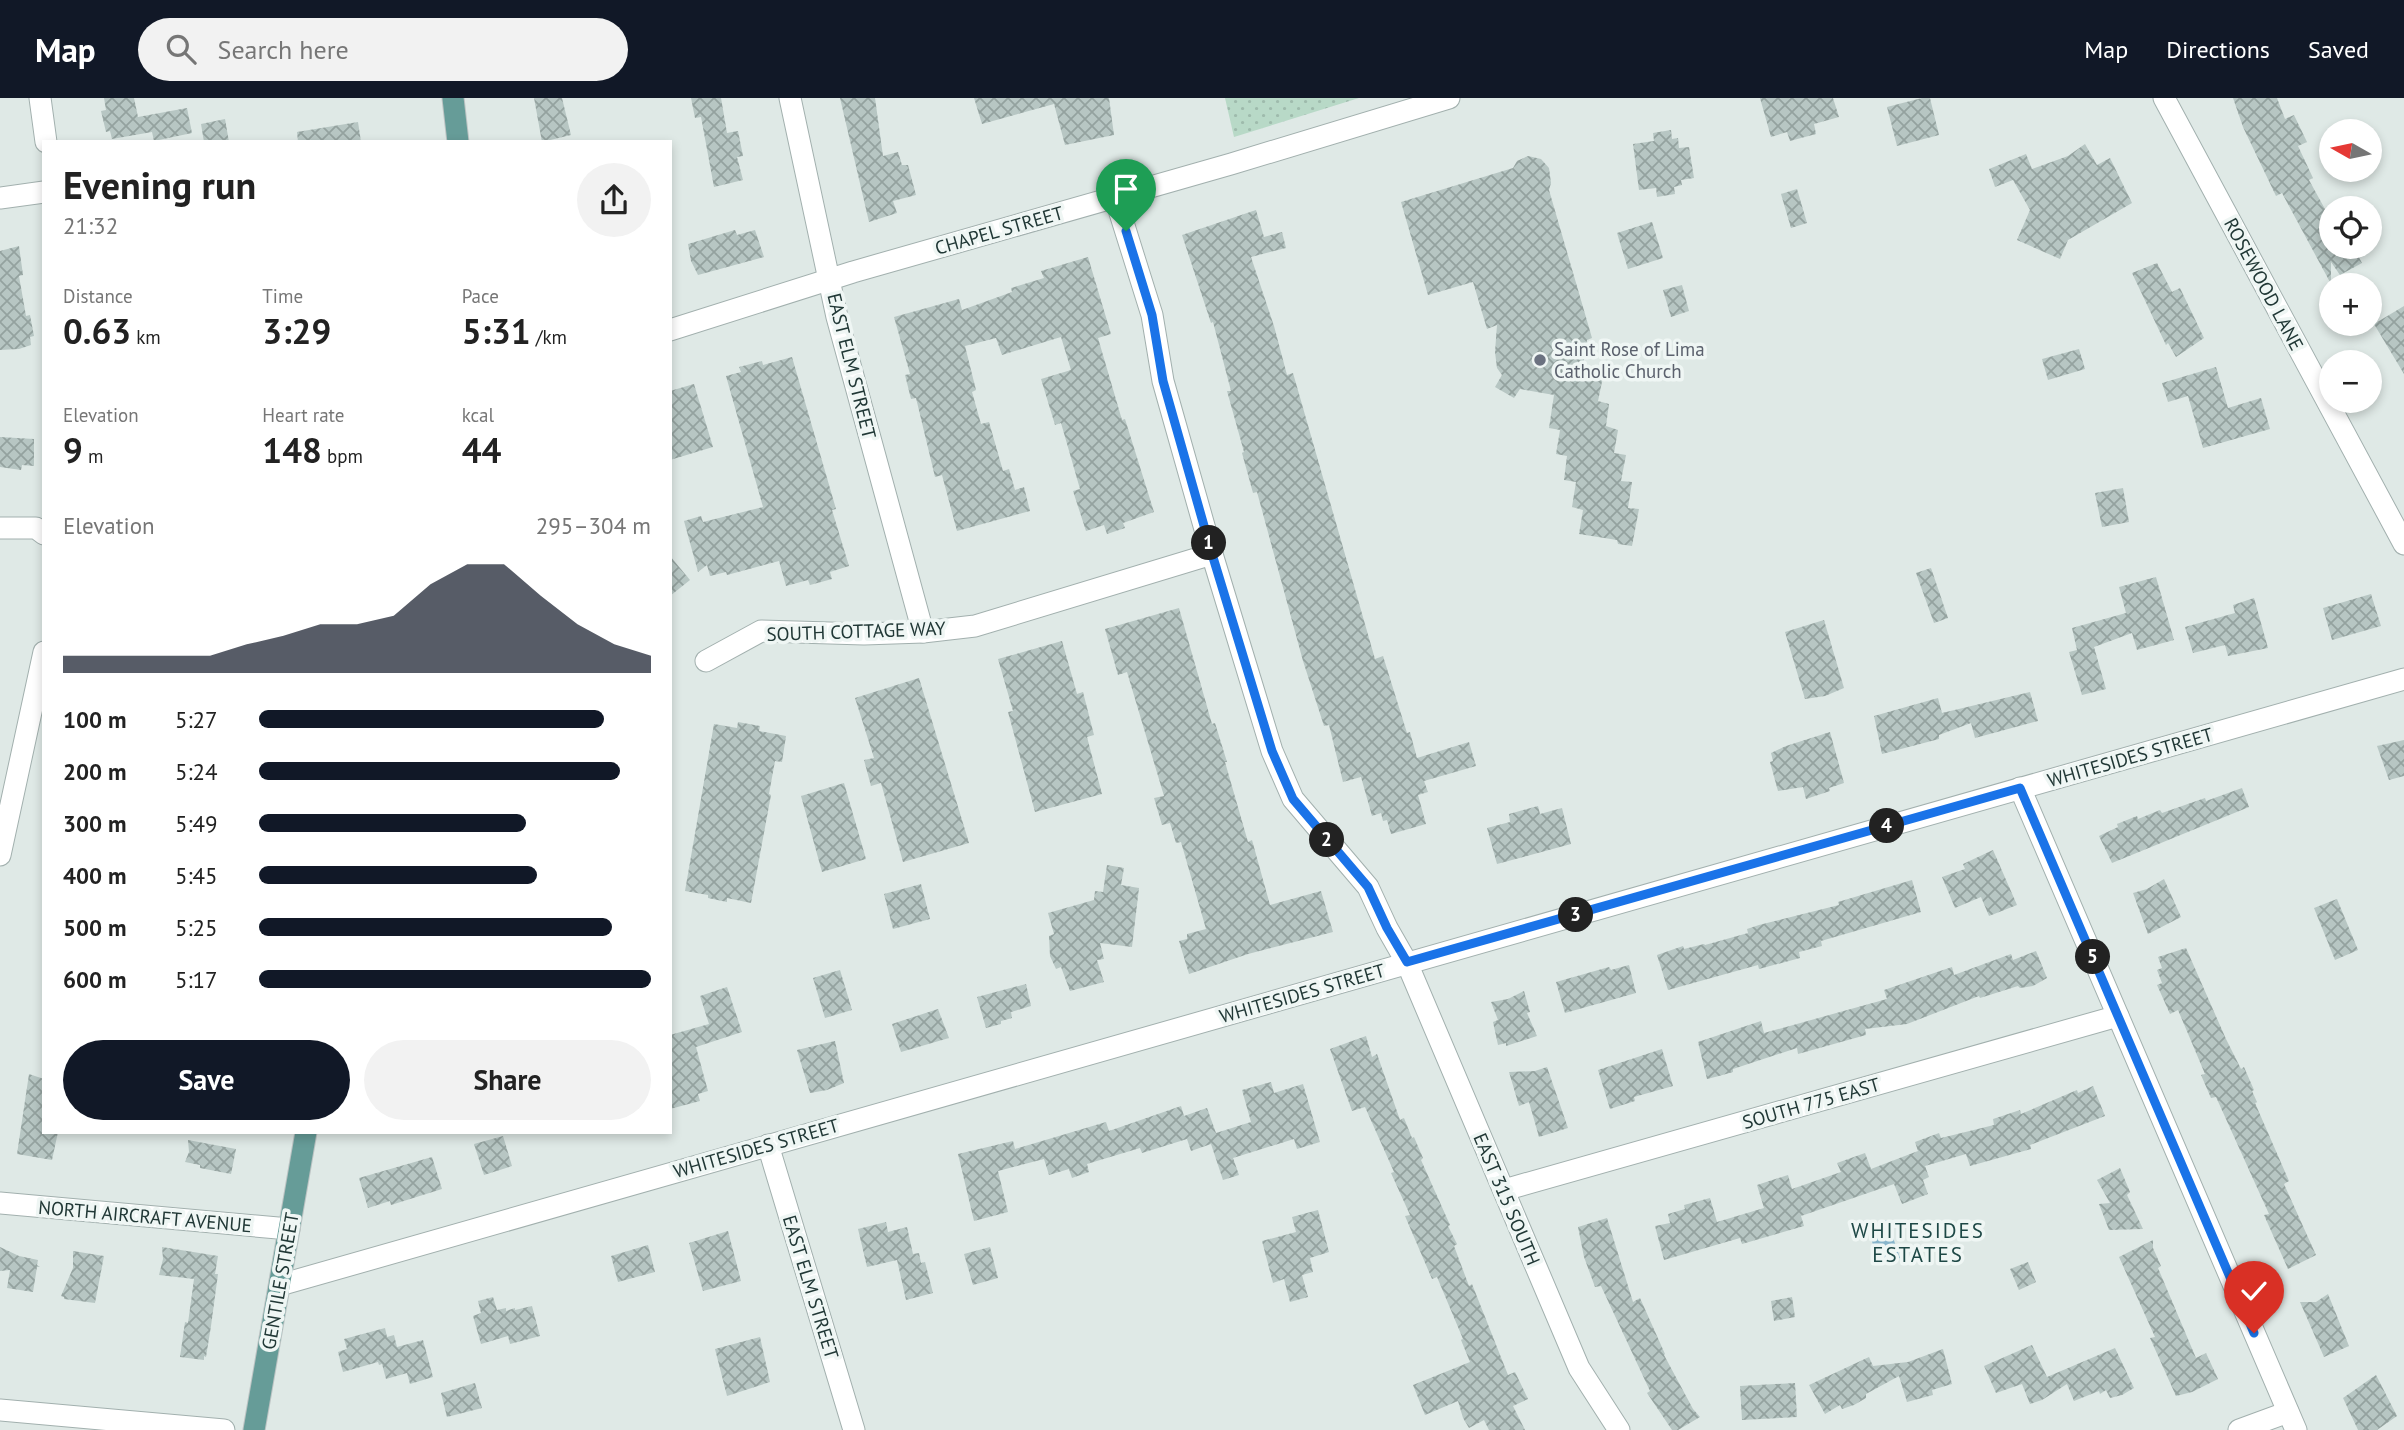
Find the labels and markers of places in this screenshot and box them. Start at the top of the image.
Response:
pin [1096,159,1156,231]
place label: Saint Rose of Lima Catholic Church [1554,337,1705,383]
marker: Saint Rose of Lima Catholic Church [1532,352,1548,368]
pin: 1 [1192,526,1226,560]
pin: 4 [1870,808,1904,844]
pin: 2 [1310,822,1344,858]
pin: 3 [1558,898,1594,932]
pin: 5 [2076,940,2110,974]
pin [2224,1261,2284,1333]

